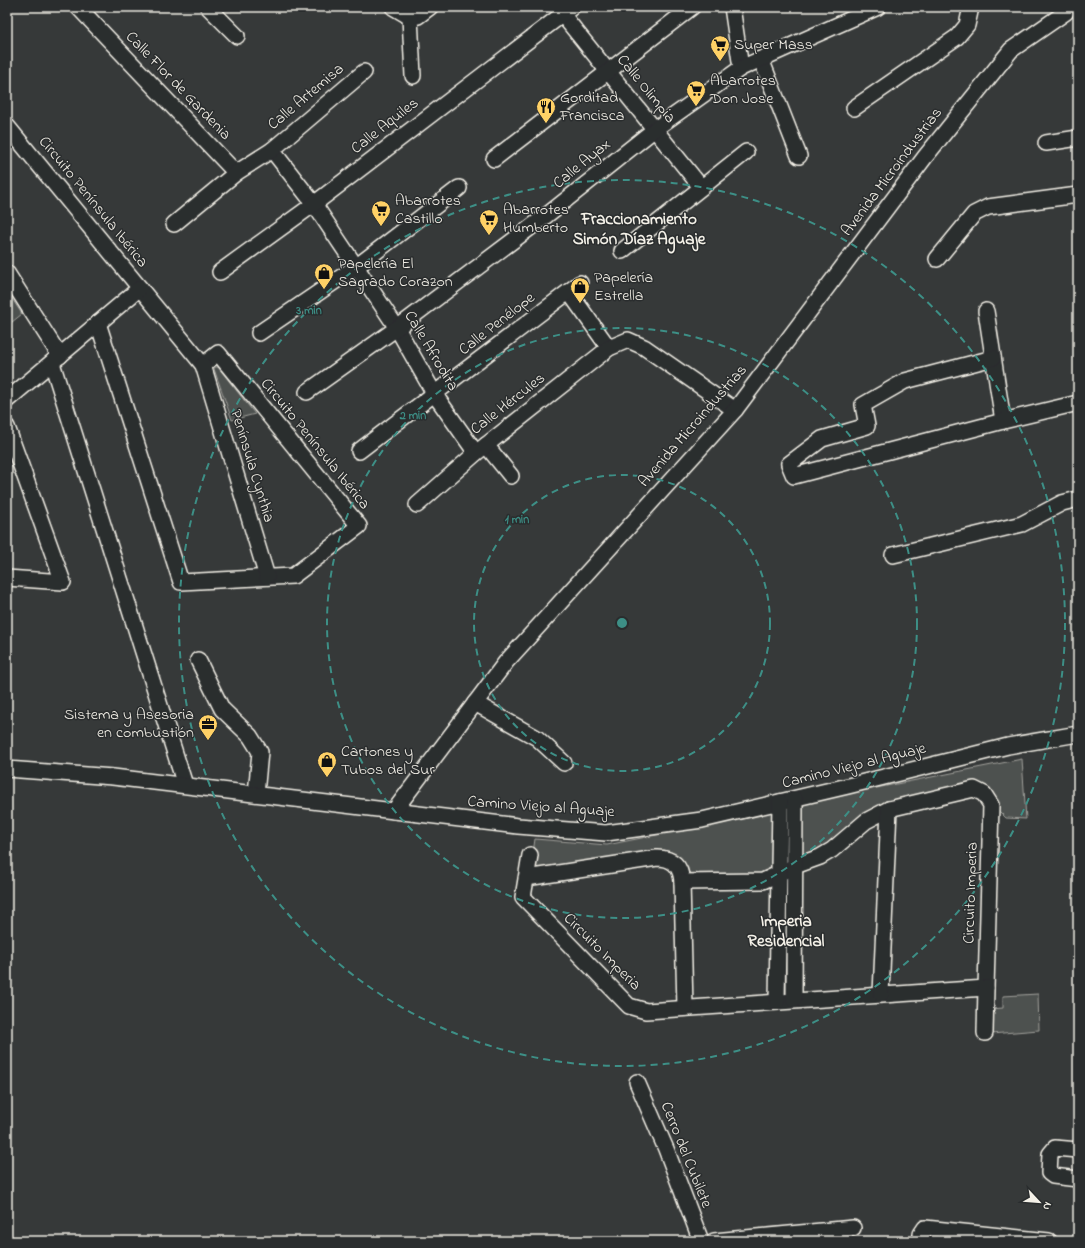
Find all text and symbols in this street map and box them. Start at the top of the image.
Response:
street label: Calle Flor de Gardenia [119,26,237,146]
place label: Super Mass [734,33,813,57]
supermarket icon: Super Mass [709,34,731,62]
street label: Calle Olimpia [611,49,681,129]
street label: Calle Artemisa [263,58,349,136]
place label: Abarrotes Don Jose [709,69,776,111]
supermarket icon: Abarrotes Don Jose [685,79,707,107]
place label: Gorditad Francisca [559,86,624,128]
street label: Calle Aquiles [346,92,424,160]
restaurant icon: Gorditad Francisca [535,96,557,124]
street label: Avenida Microindustrias [835,102,949,242]
street label: Circuito Península Ibérica [32,131,154,273]
street label: Calle Ayax [548,133,616,195]
place label: Abarrotes Castillo [395,189,461,231]
place label: Abarrotes Humberto [503,198,569,240]
supermarket icon: Abarrotes Castillo [370,199,392,227]
district label: Fraccionamiento Simón Díaz Aguaje [573,207,707,254]
supermarket icon: Abarrotes Humberto [478,208,500,236]
place label: Papelería El Sagrado Corazon [338,252,453,294]
shop icon: Papelería El Sagrado Corazon [313,262,335,290]
place label: Papelería Estrella [594,266,653,308]
shop icon: Papelería Estrella [569,276,591,304]
street label: Calle Penélope [454,286,541,362]
text: 3 min [295,302,322,320]
street label: Calle Afrodita [398,306,464,396]
street label: Avenida Microindustrias [633,359,753,493]
street label: Calle Hércules [465,367,551,441]
street label: Circuito Península Ibérica [254,373,376,515]
street label: Península Cynthia [223,407,281,525]
text: 2 min [399,407,426,425]
text: 1 min [505,511,529,529]
centre of rings [615,616,629,630]
place label: Sistema y Asesoria en combustión [64,703,194,745]
office icon: Sistema y Asesoria en combustión [197,713,219,741]
street label: Camino Viejo al Aguaje [780,736,929,795]
place label: Cartones y Tubos del Sur [341,740,434,782]
shop icon: Cartones y Tubos del Sur [316,750,338,778]
street label: Camino Viejo al Aguaje [467,790,616,824]
street label: Circuito Imperia [957,842,985,944]
street label: Circuito Imperia [557,907,647,997]
district label: Imperia Residencial [748,909,825,954]
street label: Cerro del Cubilete [654,1098,719,1212]
north arrow [1019,1182,1059,1222]
text: N [1038,1199,1056,1213]

